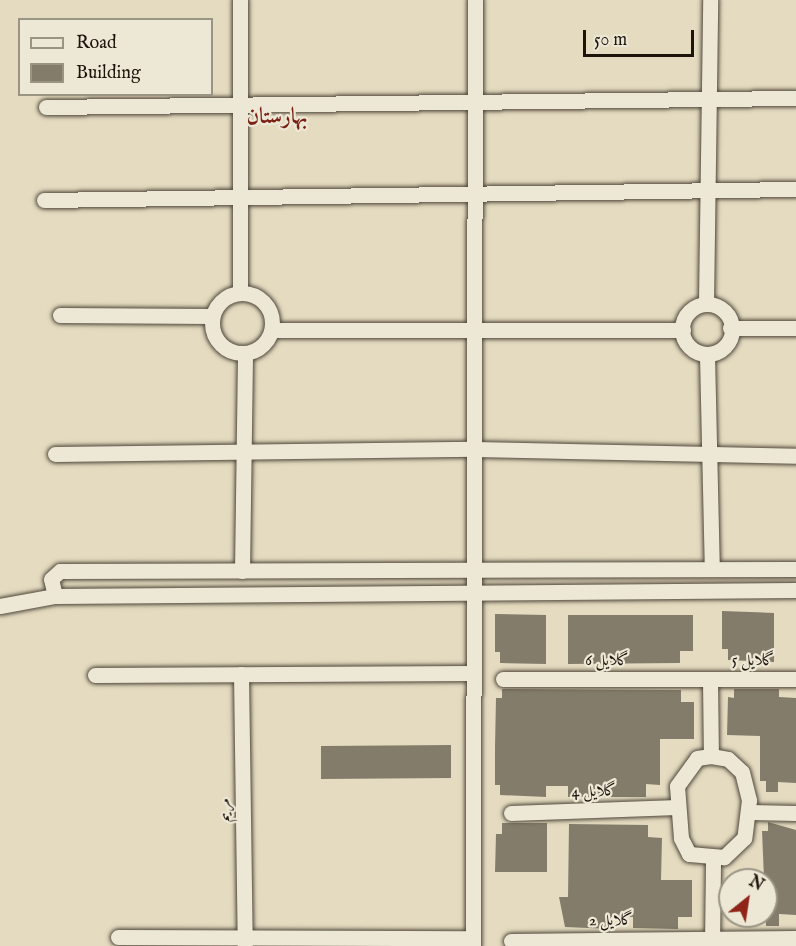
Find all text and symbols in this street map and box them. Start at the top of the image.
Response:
legend [18,18,213,96]
scale bar [586,18,697,56]
text: 50 m [594,29,627,52]
text: Road [76,32,117,55]
text: Building [76,62,141,85]
district label: بهارستان [247,105,307,131]
street label: گلایل 6 [585,651,629,671]
street label: گلایل 5 [732,651,774,671]
street label: گلایل 4 [571,782,617,802]
street label: مریم [215,798,235,822]
north arrow [718,868,778,928]
text: N [745,872,767,896]
street label: گلایل 2 [589,911,633,931]

